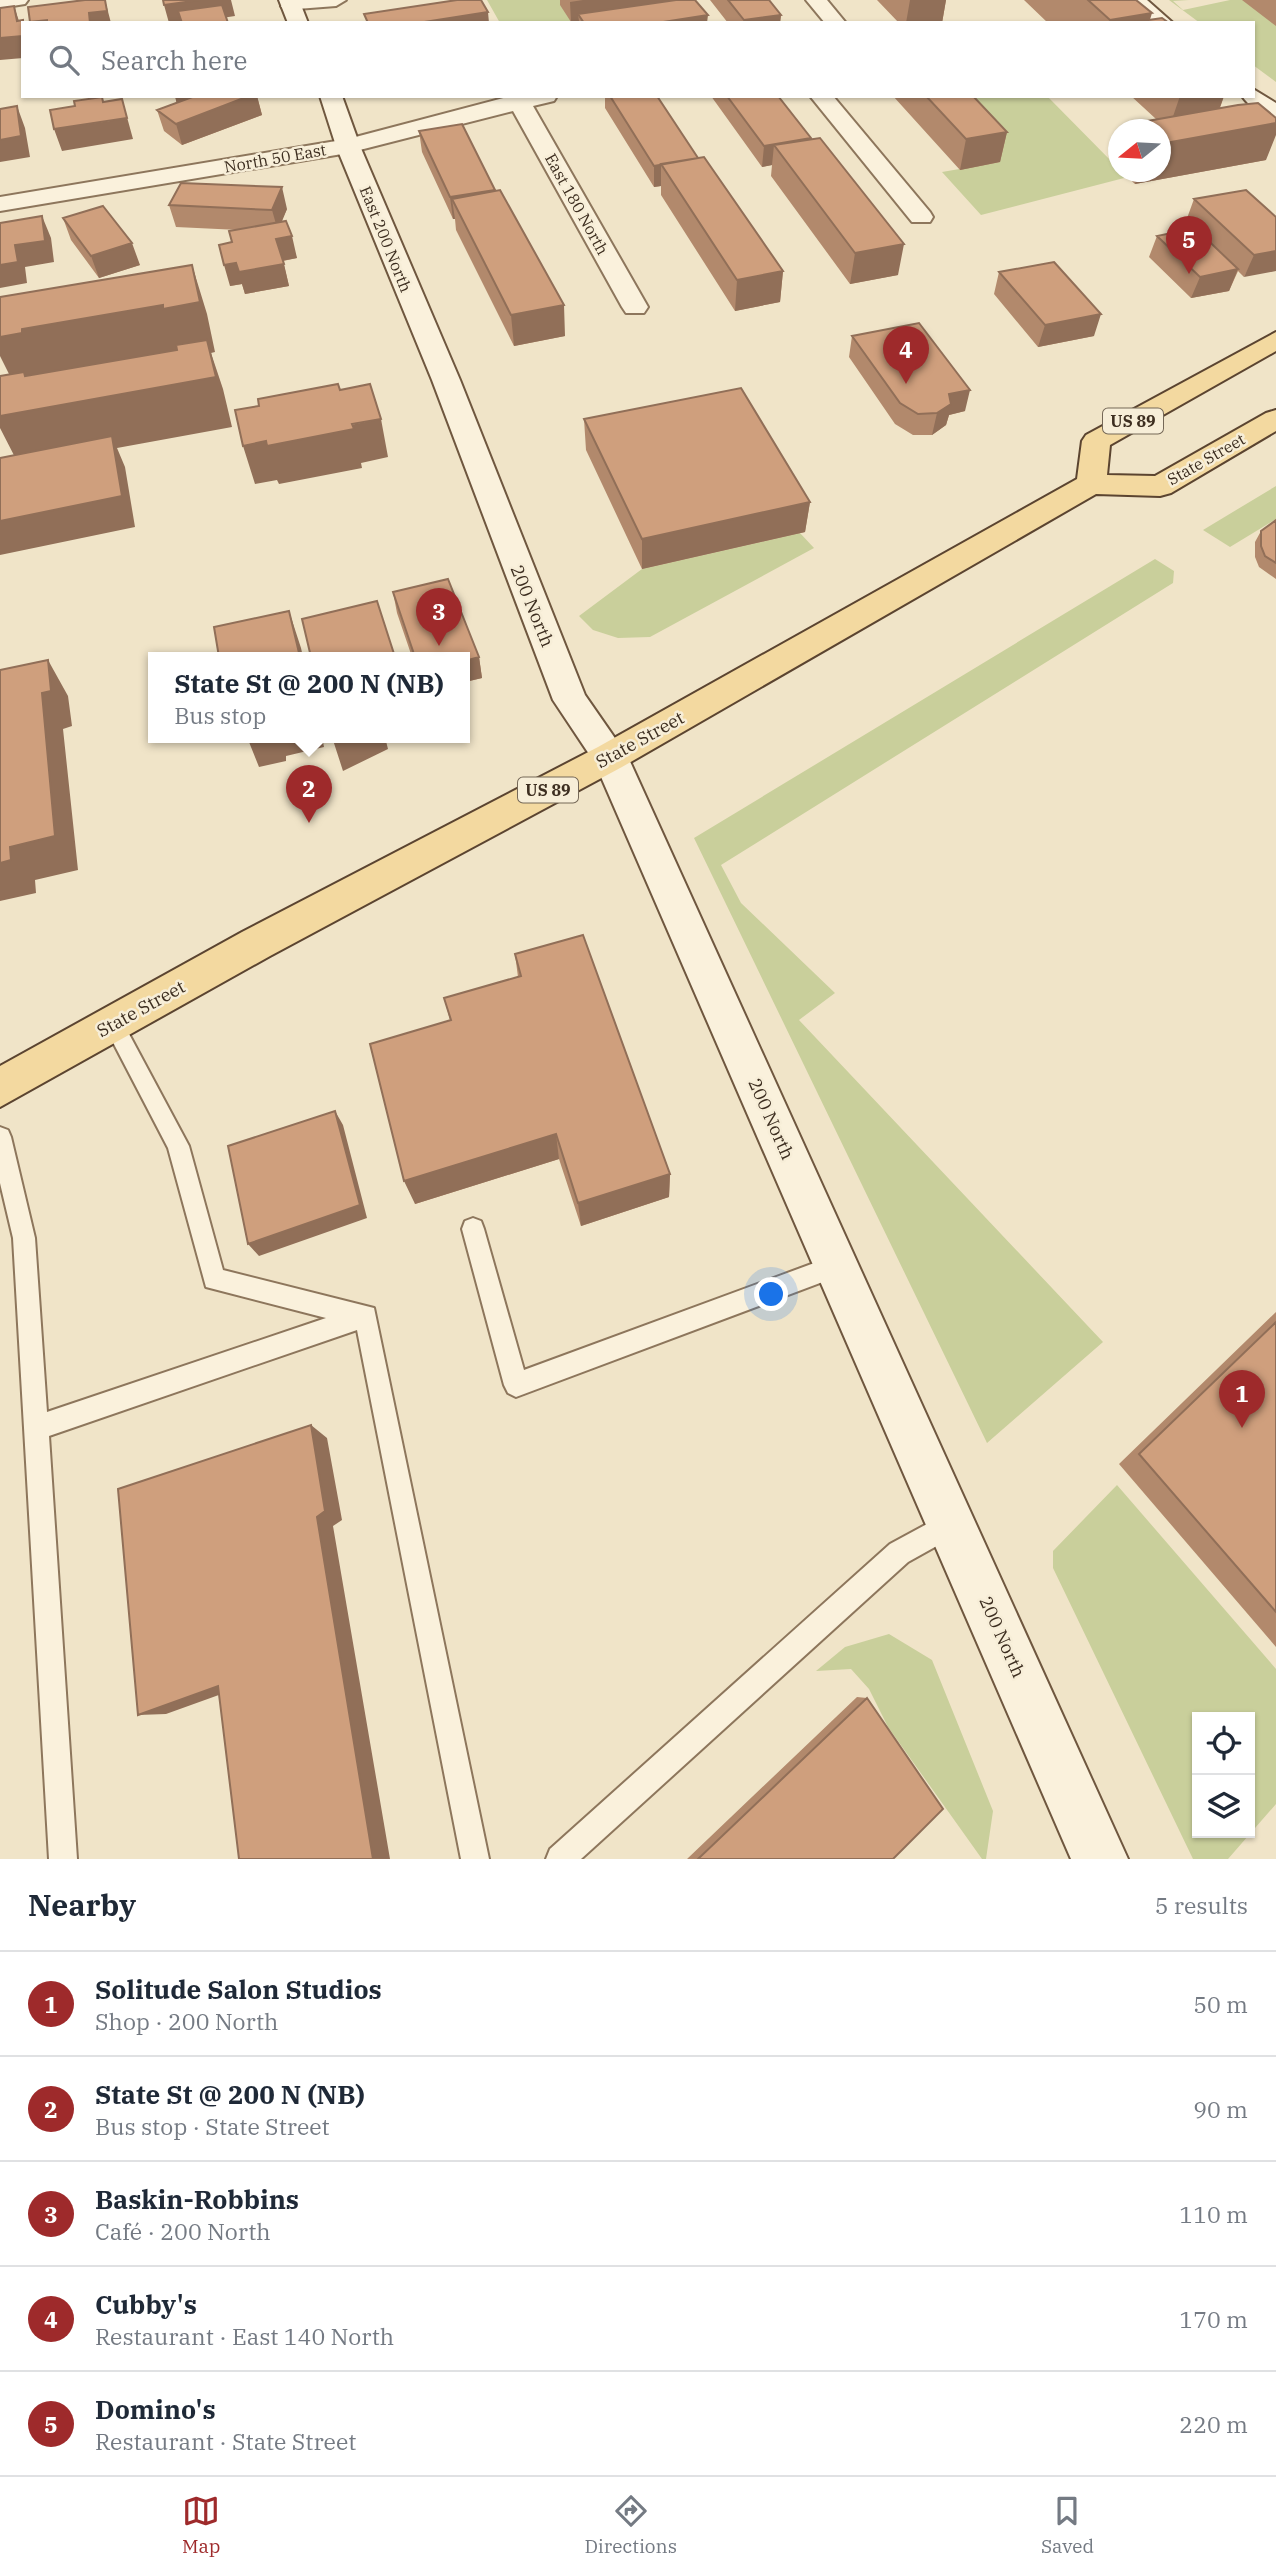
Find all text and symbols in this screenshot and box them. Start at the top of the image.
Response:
search box [21,21,1255,98]
icon: search [45,41,83,79]
text: Search here [101,43,247,77]
north arrow [1108,119,1171,182]
street label: North 50 East [222,139,328,177]
street label: East 180 North [541,150,613,258]
street label: East 200 North [356,183,416,295]
pin: 5 [1166,216,1212,274]
pin: 4 [883,326,929,384]
road number: US 89 [1103,408,1163,434]
street label: State Street [1164,429,1249,489]
street label: 200 North [506,561,559,650]
pin: 3 [416,588,462,646]
popup [148,652,470,743]
text: State St @ 200 N (NB) [174,666,444,700]
text: Bus stop [174,700,266,730]
street label: State Street [592,706,688,773]
pin: 2 [286,765,332,823]
road number: US 89 [518,778,578,803]
street label: State Street [93,975,189,1042]
street label: 200 North [743,1075,800,1163]
your location [754,1277,788,1311]
pin: 1 [1219,1370,1265,1428]
street label: 200 North [974,1593,1031,1681]
map controls [1192,1712,1255,1838]
button: locate [1192,1712,1255,1775]
button: layers [1192,1775,1255,1838]
text: Nearby [28,1885,136,1924]
text: 5 results [1155,1890,1248,1920]
text: Solitude Salon Studios [95,1972,382,2006]
text: 1 [44,1989,58,2019]
text: 50 m [1193,1989,1248,2019]
text: Shop · 200 North [95,2006,278,2036]
text: State St @ 200 N (NB) [95,2077,365,2111]
text: 2 [44,2094,58,2124]
text: 90 m [1193,2094,1248,2124]
text: Bus stop · State Street [95,2111,330,2141]
text: Baskin-Robbins [95,2182,299,2216]
text: 3 [44,2199,58,2229]
text: 110 m [1179,2199,1248,2229]
text: Café · 200 North [95,2216,271,2246]
text: Cubby's [95,2287,197,2321]
text: 4 [44,2304,58,2334]
text: 170 m [1179,2304,1248,2334]
text: Restaurant · East 140 North [95,2321,394,2351]
text: Domino's [95,2392,216,2426]
text: 5 [44,2409,58,2439]
text: 220 m [1179,2409,1248,2439]
text: Restaurant · State Street [95,2426,356,2456]
tab: Map [182,2492,221,2558]
tab: Directions [584,2492,677,2558]
tab: Saved [1041,2492,1094,2558]

